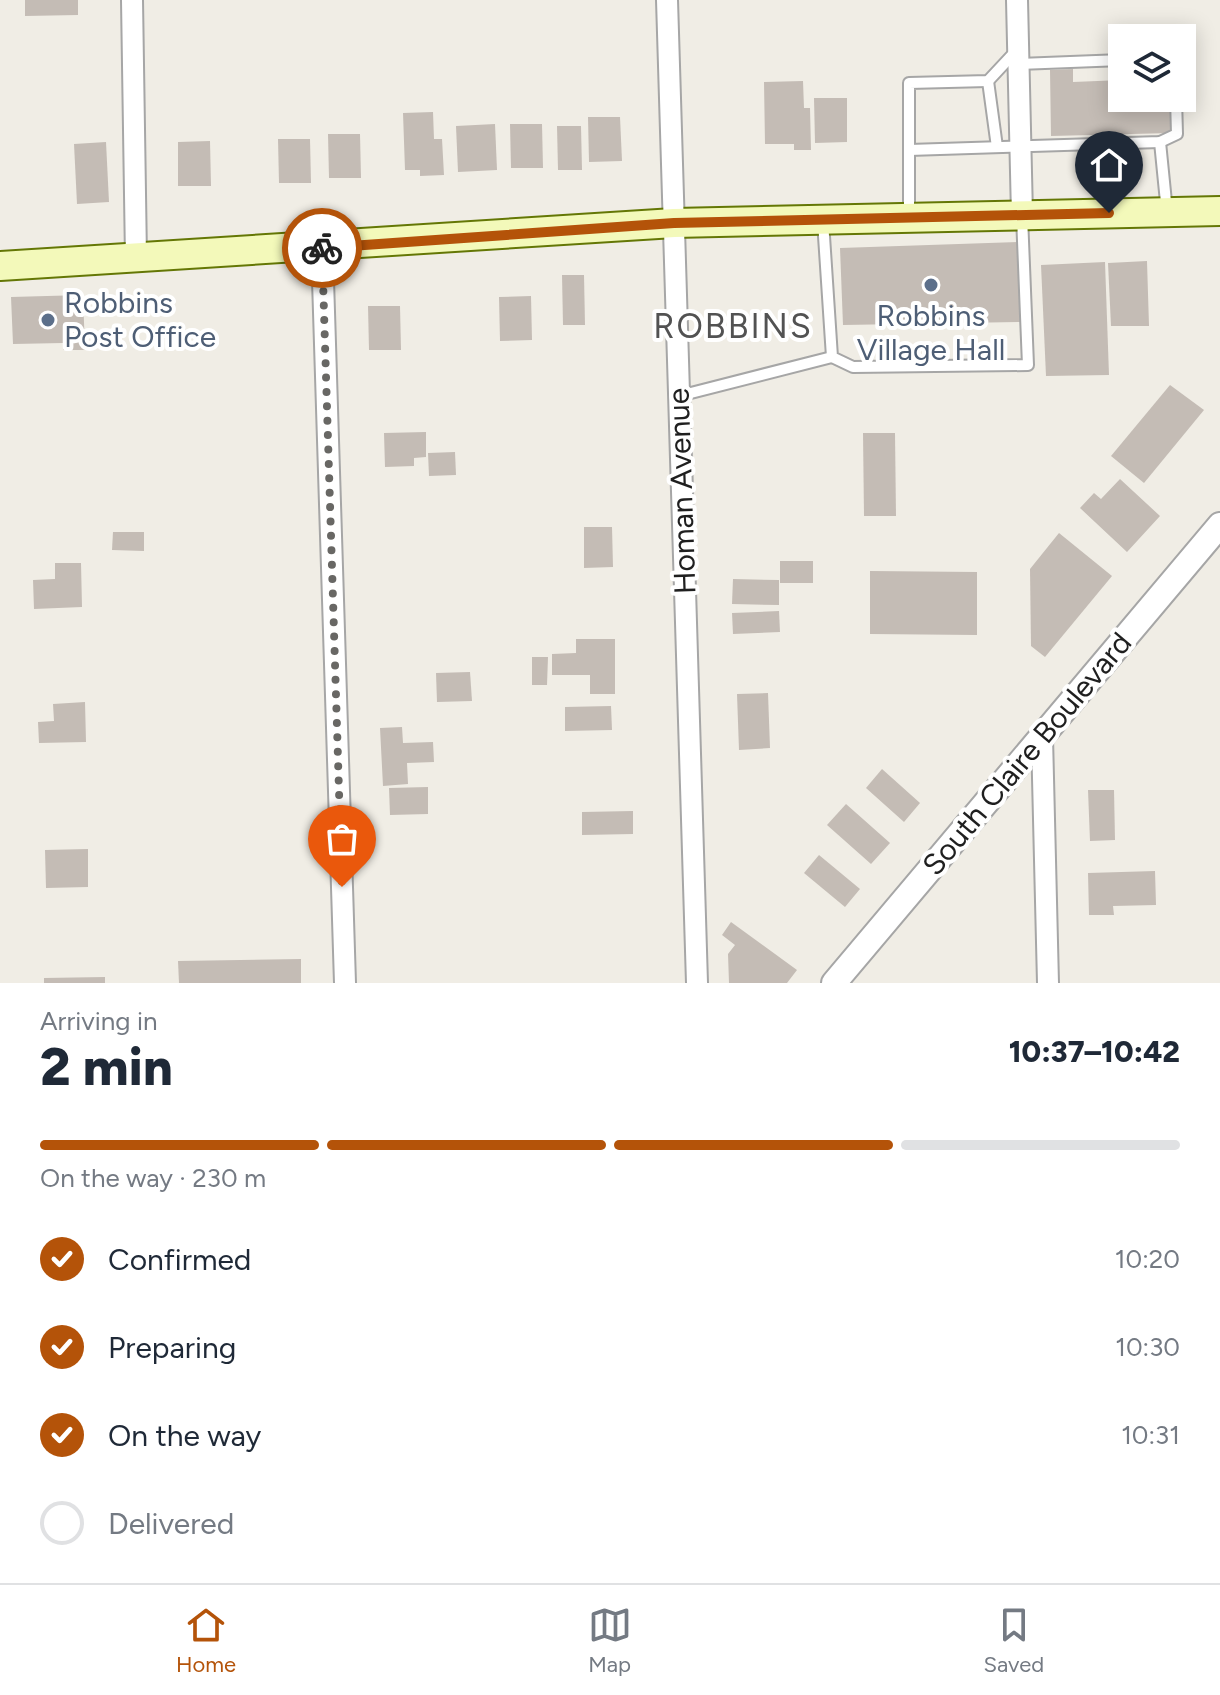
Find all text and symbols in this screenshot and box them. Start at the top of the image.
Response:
map controls [1108,24,1196,112]
button: layers [1108,24,1196,112]
pin [1075,131,1143,213]
icon: home [1087,143,1131,187]
courier [282,208,362,288]
icon: bike [300,226,344,270]
marker: Robbins Village Hall [922,276,940,294]
place label: Robbins Post Office [64,284,216,355]
place label: Robbins Village Hall [857,297,1005,368]
district label: ROBBINS [653,306,813,347]
marker: Robbins Post Office [39,311,57,329]
street label: Homan Avenue [659,387,704,595]
street label: South Claire Boulevard [914,625,1139,883]
pin [308,805,376,887]
icon: bag [320,817,364,861]
text: Arriving in [40,1005,158,1037]
text: 10:37–10:42 [1009,1033,1180,1070]
text: 2 min [40,1036,173,1098]
text: On the way · 230 m [40,1162,266,1194]
icon: check [40,1237,84,1281]
text: Confirmed [108,1241,251,1278]
text: 10:20 [1115,1243,1180,1275]
icon: check [40,1325,84,1369]
text: Preparing [108,1329,236,1366]
text: 10:30 [1115,1331,1180,1363]
icon: check [40,1413,84,1457]
text: On the way [108,1417,261,1454]
text: 10:31 [1121,1419,1180,1451]
text: Delivered [108,1505,234,1542]
tab: Home [176,1603,236,1678]
tab: Map [588,1603,632,1678]
tab: Saved [983,1603,1044,1678]

